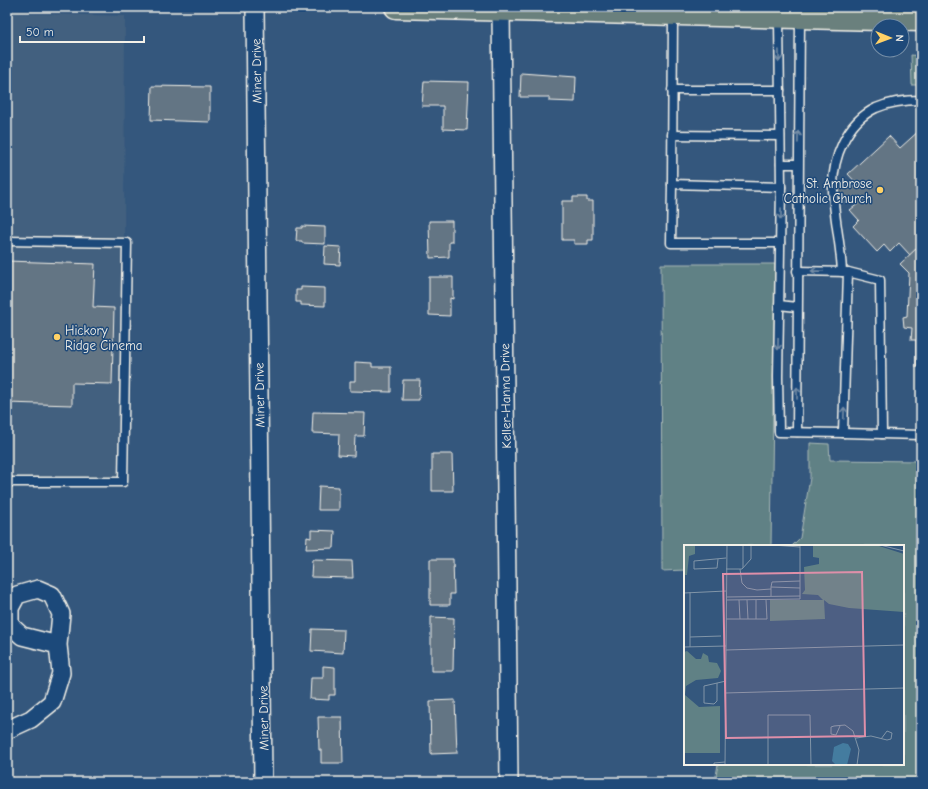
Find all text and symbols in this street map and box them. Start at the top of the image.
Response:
scale bar [20,18,144,44]
north arrow [870,18,910,58]
text: 50 m [26,25,54,39]
text: N [893,34,906,42]
street label: Miner Drive [248,38,265,104]
one-way arrow [775,49,783,62]
one-way arrow [795,131,802,144]
place label: St. Ambrose Catholic Church [784,176,872,206]
marker: St. Ambrose Catholic Church [875,185,885,195]
one-way arrow [777,207,785,220]
one-way arrow [811,268,824,275]
place label: Hickory Ridge Cinema [65,323,142,353]
marker: Hickory Ridge Cinema [52,332,62,342]
one-way arrow [775,337,782,350]
street label: Keller-Hanna Drive [497,343,514,449]
street label: Miner Drive [251,362,268,428]
one-way arrow [793,387,801,400]
one-way arrow [840,407,848,420]
inset map [684,545,904,765]
street label: Miner Drive [255,685,272,751]

